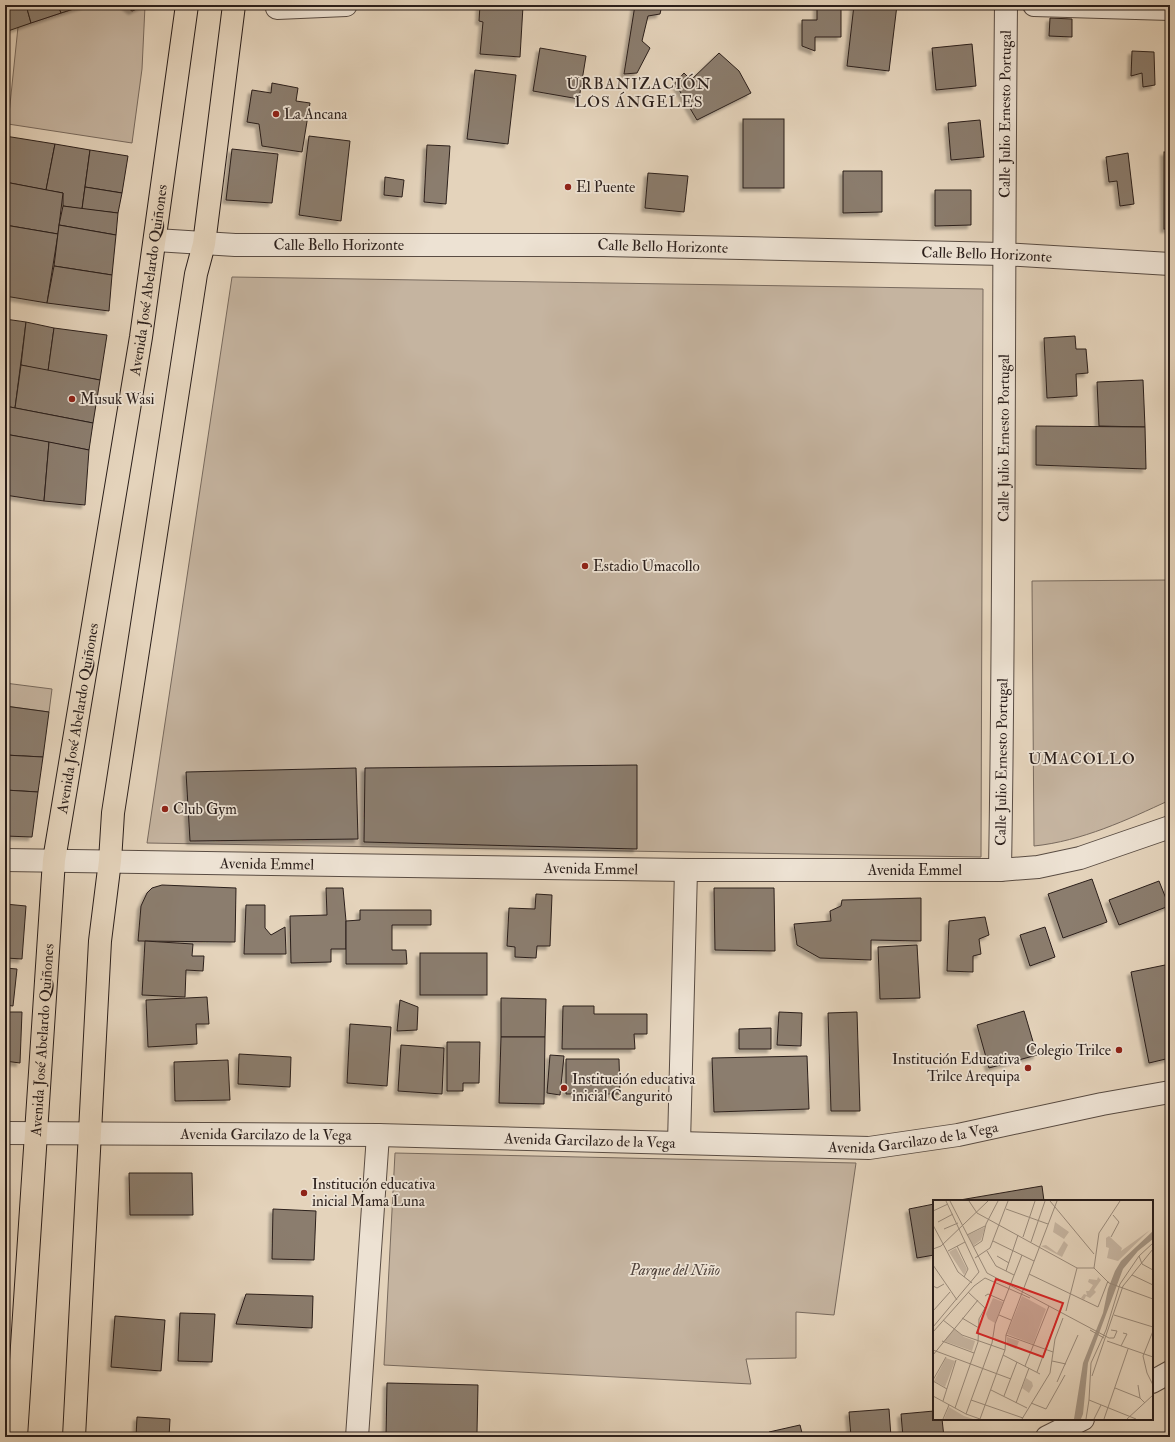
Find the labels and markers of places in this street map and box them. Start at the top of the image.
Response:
place label: La Ancana [284,105,348,124]
marker: La Ancana [271,109,281,119]
place label: El Puente [576,178,635,197]
marker: El Puente [563,182,573,192]
place label: Musuk Wasi [80,390,155,409]
marker: Musuk Wasi [67,394,77,404]
place label: Estadio Umacollo [593,557,700,576]
marker: Estadio Umacollo [580,561,590,571]
place label: Club Gym [173,800,237,819]
marker: Club Gym [160,804,170,814]
place label: Colegio Trilce [1026,1041,1111,1060]
marker: Colegio Trilce [1114,1045,1124,1055]
place label: Institución Educativa Trilce Arequipa [892,1050,1021,1087]
marker: Institución Educativa Trilce Arequipa [1023,1063,1033,1073]
place label: Institución educativa inicial Cangurito [572,1070,696,1106]
marker: Institución educativa inicial Cangurito [559,1083,569,1093]
place label: Institución educativa inicial Mama Luna [312,1175,436,1211]
marker: Institución educativa inicial Mama Luna [299,1188,309,1198]

